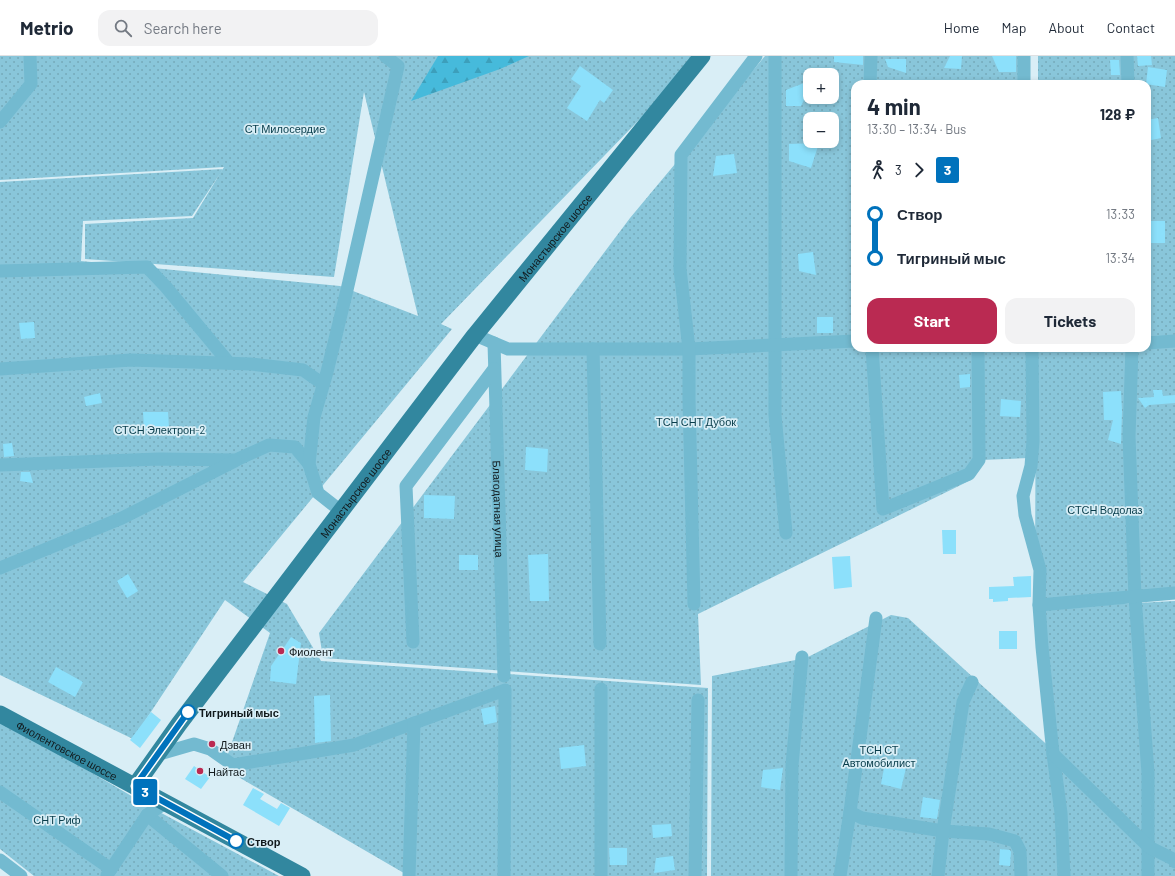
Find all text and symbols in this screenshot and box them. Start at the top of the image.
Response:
search box [98,10,378,46]
text: Metrio [20,16,74,39]
icon: search [112,17,134,39]
text: Search here [144,19,222,37]
text: Home [944,19,980,36]
text: Map [1002,19,1026,36]
text: About [1048,19,1085,36]
text: Contact [1107,19,1155,36]
map controls [803,68,839,148]
button: + [803,68,839,104]
text: 4 min [867,93,921,119]
text: 128 ₽ [1100,105,1135,123]
button: − [803,112,839,148]
text: 13:30 – 13:34 · Bus [867,121,966,137]
park label: СТ Милосердие [245,122,325,135]
icon: walk [867,159,889,181]
icon: forward [908,159,930,181]
text: 3 [944,161,951,178]
text: 3 [895,162,902,178]
street label: Монастырское шоссе [515,191,594,284]
text: Створ [897,205,943,223]
text: 13:33 [1106,206,1135,222]
text: Тигриный мыс [897,249,1006,267]
text: 13:34 [1105,250,1135,266]
button: Start [867,298,997,344]
button: Tickets [1005,298,1135,344]
park label: ТСН СНТ Дубок [656,415,736,428]
park label: СТСН Электрон-2 [115,423,206,436]
street label: Монастырское шоссе [317,445,393,540]
street label: Благодатная улица [491,460,507,559]
park label: СТСН Водолаз [1067,503,1143,516]
place label: Фиолент [289,645,333,658]
marker: Фиолент [276,646,286,656]
marker: Тигриный мыс [180,704,196,720]
place label: Тигриный мыс [199,706,279,719]
street label: Фиолентовское шоссе [14,718,120,782]
place label: Дэван [220,738,251,751]
marker: Дэван [207,739,217,749]
park label: ТСН СТ Автомобилист [842,743,916,769]
place label: Найтас [208,765,245,778]
marker: Найтас [195,766,205,776]
line badge: 3 [132,779,158,805]
text: 3 [141,783,149,800]
park label: СНТ Риф [33,813,81,826]
marker: Створ [228,833,244,849]
place label: Створ [247,835,281,848]

